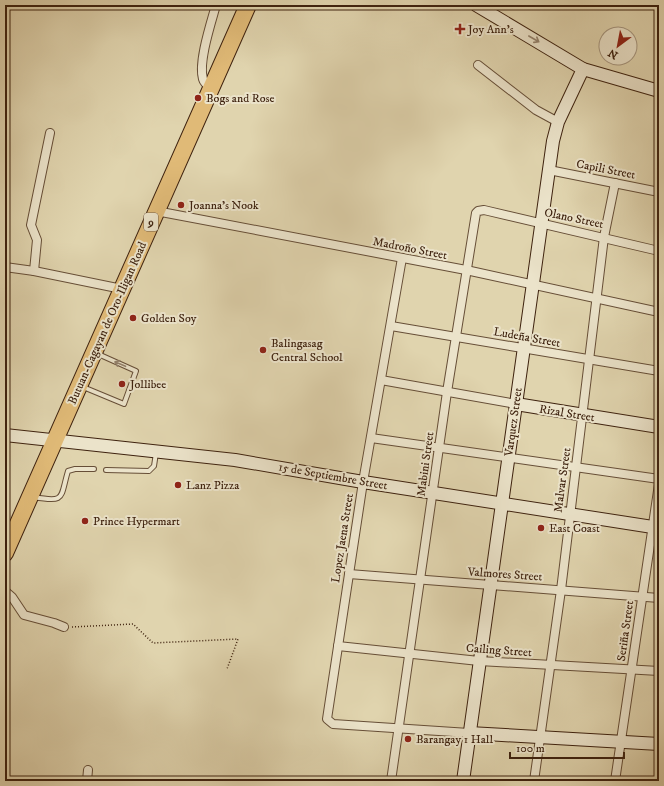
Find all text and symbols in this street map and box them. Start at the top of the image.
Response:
place label: Joy Ann's [467,22,514,37]
marker: Joy Ann's [455,24,465,34]
north arrow [598,26,638,66]
one-way arrow [528,36,540,44]
text: N [606,45,621,62]
place label: Bogs and Rose [206,91,275,106]
marker: Bogs and Rose [193,93,203,103]
street label: Capili Street [575,156,637,183]
place label: Joanna's Nook [188,198,259,213]
marker: Joanna's Nook [176,200,186,210]
street label: Olano Street [543,205,605,232]
road number: 9 [144,213,158,231]
street label: Madroño Street [371,234,448,263]
street label: Butuan-Cagayan de Oro-Iligan Road [65,240,150,407]
place label: Golden Soy [141,311,197,326]
marker: Golden Soy [128,313,138,323]
street label: Ludeña Street [492,324,562,351]
place label: Balingasag Central School [271,336,343,365]
marker: Balingasag Central School [258,345,268,355]
one-way arrow [114,360,126,367]
place label: Jollibee [129,377,166,392]
marker: Jollibee [117,379,127,389]
street label: Varquez Street [501,387,526,458]
street label: Rizal Street [538,402,596,425]
street label: Mabini Street [414,431,437,497]
street label: Malvar Street [551,447,574,513]
street label: 15 de Septiembre Street [277,460,389,494]
place label: Lanz Pizza [186,478,240,493]
marker: Lanz Pizza [173,480,183,490]
street label: Lopez Jaena Street [328,492,357,584]
place label: Prince Hypermart [93,514,180,529]
marker: Prince Hypermart [80,516,90,526]
place label: East Coast [549,521,600,536]
marker: East Coast [536,523,546,533]
street label: Valmores Street [466,564,543,585]
street label: Seriña Street [614,600,637,662]
street label: Cailing Street [466,641,533,660]
place label: Barangay 1 Hall [416,732,493,747]
marker: Barangay 1 Hall [403,734,413,744]
scale bar [510,734,624,760]
text: 100 m [516,741,545,756]

